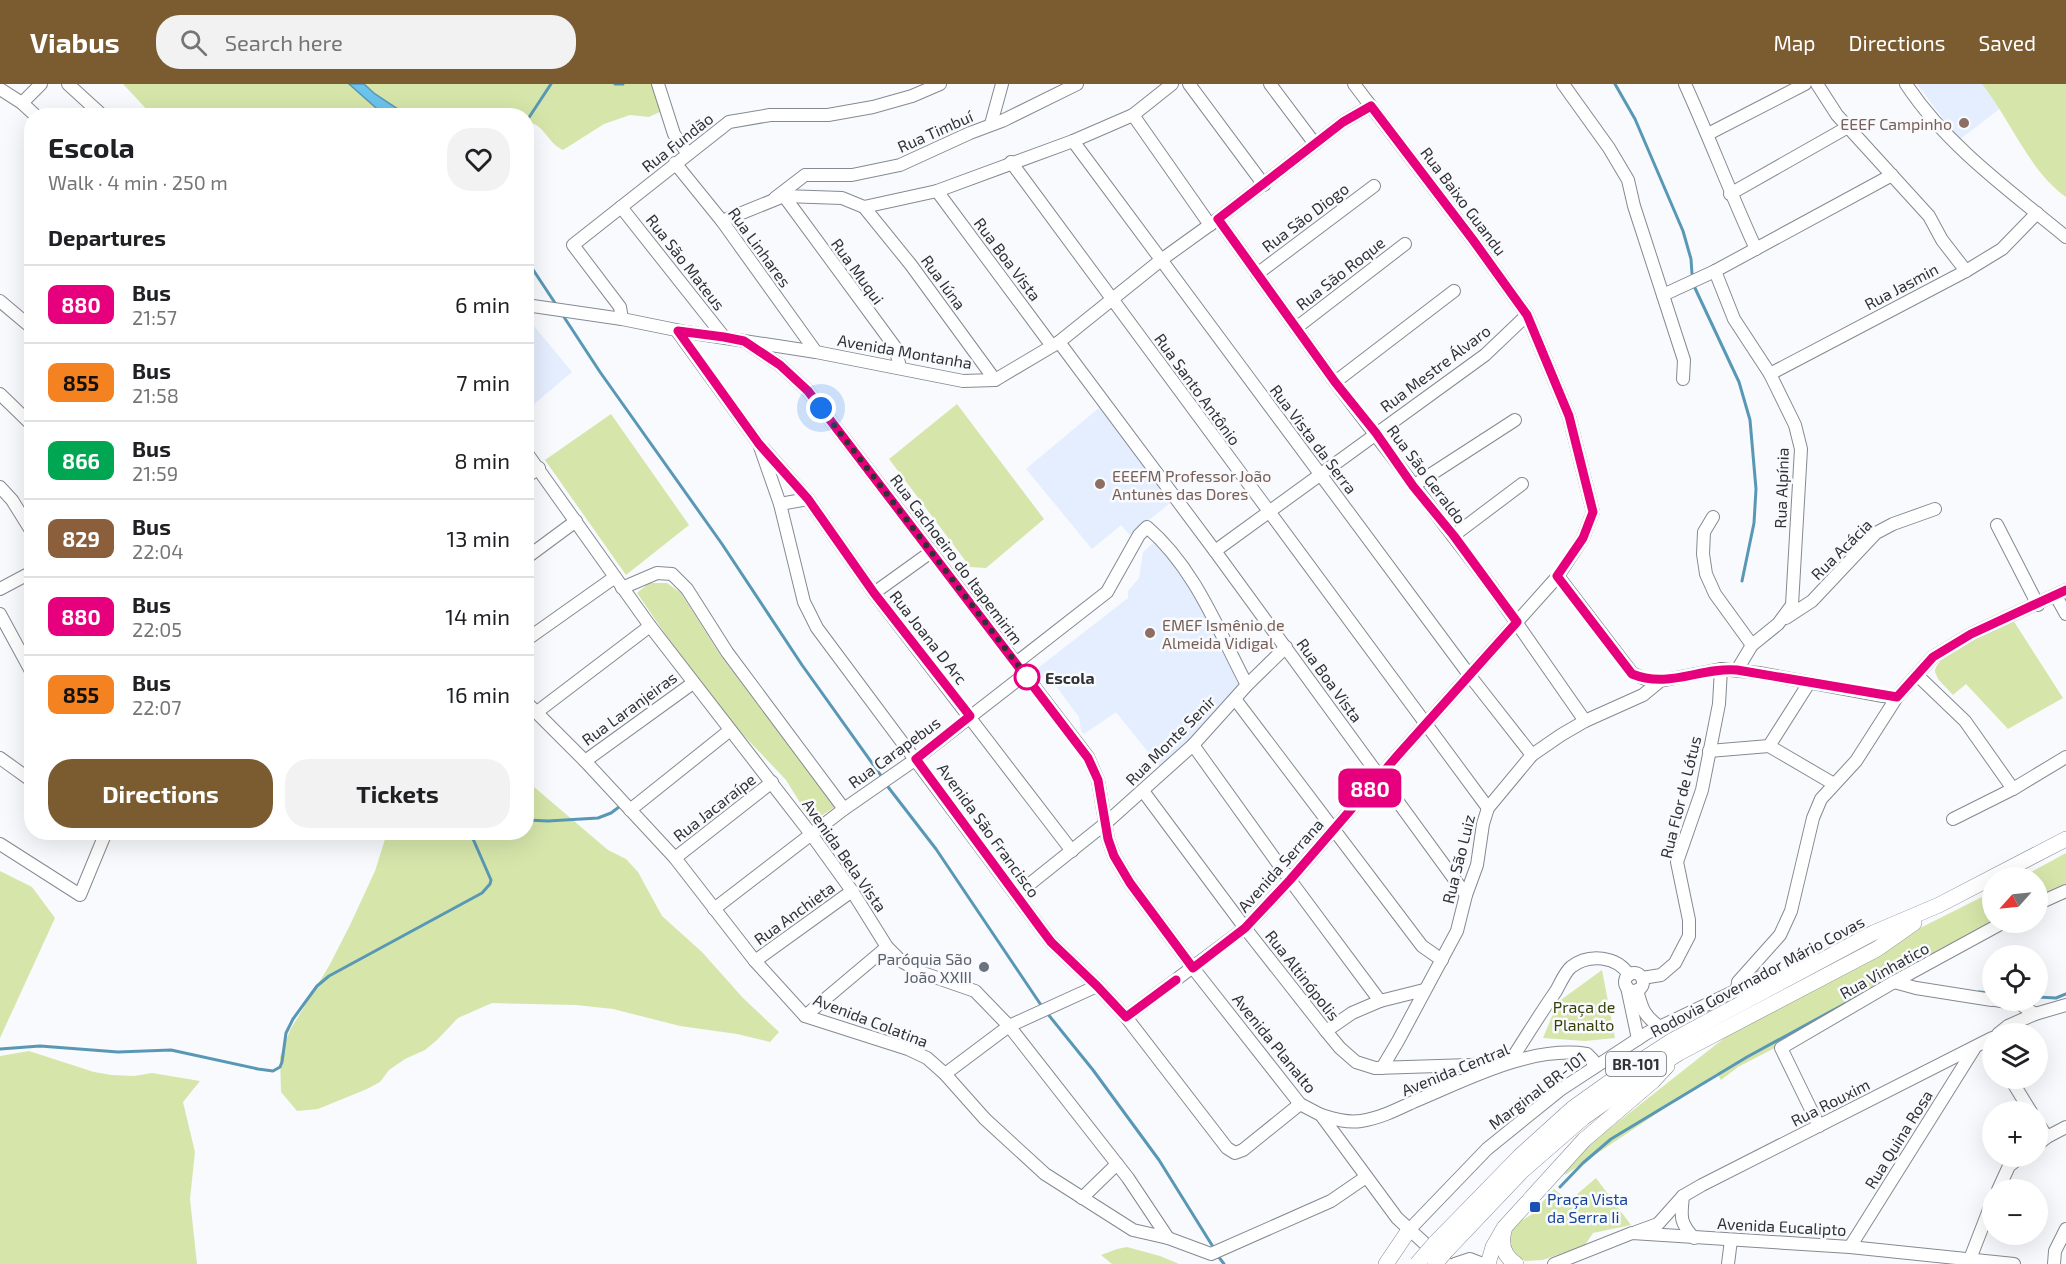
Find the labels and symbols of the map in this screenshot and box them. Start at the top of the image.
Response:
street label: Rua Timbuí [894,106,977,156]
street label: Rua Fundão [638,108,716,176]
place label: EEEF Campinho [1840,114,1952,133]
marker: EEEF Campinho [1957,116,1971,130]
street label: Rua Baixo Guandu [1417,143,1511,259]
street label: Rua São Diogo [1258,178,1352,256]
street label: Rua Linhares [725,203,795,291]
street label: Rua São Mateus [643,210,729,314]
street label: Rua Boa Vista [971,214,1045,304]
street label: Rua São Roque [1292,232,1388,314]
street label: Rua Muqui [828,234,888,308]
street label: Rua Iúna [918,251,970,313]
street label: Rua Jasmin [1861,259,1941,313]
street label: Rua Mestre Álvaro [1376,320,1494,416]
street label: Rua Santo Antônio [1151,329,1245,449]
street label: Avenida Montanha [836,330,974,372]
street label: Rua Vista da Serra [1267,381,1361,497]
your location [806,393,836,423]
street label: Rua São Geraldo [1384,421,1470,527]
street label: Rua Alpínia [1770,447,1792,529]
place label: EEEFM Professor João Antunes das Dores [1112,466,1271,503]
street label: Rua Cachoeiro do Itapemirim [887,470,1027,648]
marker: EEEFM Professor João Antunes das Dores [1093,477,1107,491]
street label: Rua Acácia [1807,515,1875,583]
street label: Rua Joana D Arc [886,586,972,688]
place label: EMEF Ismênio de Almeida Vidigal [1162,615,1284,652]
marker: EMEF Ismênio de Almeida Vidigal [1143,626,1157,640]
street label: Rua Boa Vista [1293,634,1367,726]
marker: Escola [1014,664,1040,690]
street label: Rua Laranjeiras [578,667,681,750]
place label: Escola [1045,668,1095,687]
street label: Rua Monte Senir [1121,691,1219,789]
street label: Rua Carapebus [844,712,944,792]
street label: Rua Flor de Lótus [1656,734,1704,860]
street label: Avenida São Francisco [934,759,1044,901]
line badge: 880 [1336,768,1404,808]
street label: Rua Jacaraípe [669,769,759,845]
street label: Avenida Bela Vista [799,795,891,915]
street label: Rua São Luiz [1438,812,1478,906]
street label: Avenida Serrana [1233,815,1327,915]
north arrow [1982,867,2048,933]
street label: Rua Anchieta [750,877,838,949]
street label: Rodovia Governador Mário Covas [1647,911,1867,1041]
street label: Rua Altinópolis [1262,926,1344,1024]
street label: Rua Vinhatico [1836,938,1932,1002]
place label: Paróquia São João XXIII [877,949,972,986]
marker: Paróquia São João XXIII [977,960,991,974]
street label: Avenida Colatina [811,989,931,1051]
street label: Avenida Planalto [1229,990,1321,1096]
park label: Praça de Planalto [1553,997,1615,1034]
street label: Avenida Central [1398,1039,1512,1099]
street label: Marginal BR-101 [1485,1047,1589,1133]
road number: BR-101 [1606,1052,1666,1076]
street label: Rua Rouxim [1787,1074,1873,1130]
street label: Rua Quina Rosa [1860,1086,1937,1192]
place label: Praça Vista da Serra Ii [1547,1189,1628,1226]
marker: Praça Vista da Serra Ii [1528,1200,1542,1214]
street label: Avenida Eucalipto [1717,1213,1847,1239]

